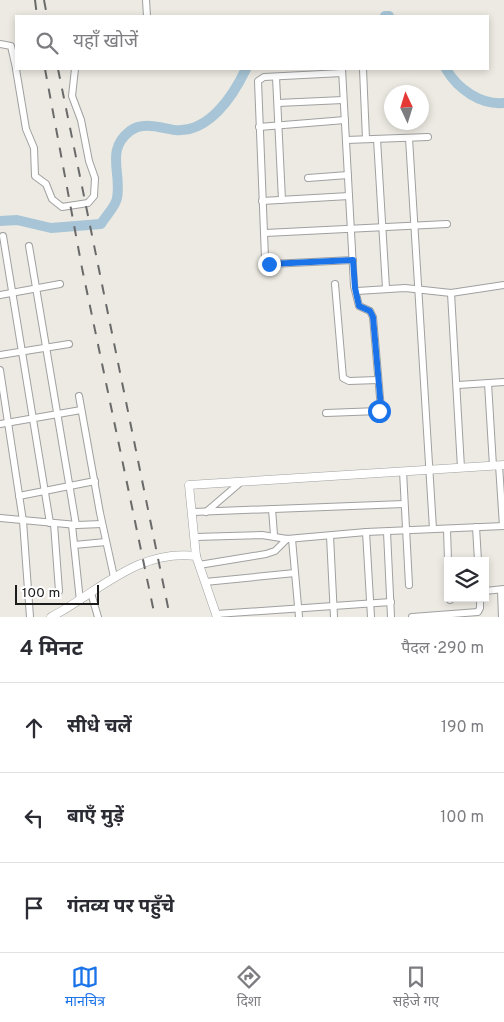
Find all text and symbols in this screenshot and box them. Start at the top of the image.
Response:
search box [15,15,489,70]
icon: search [33,29,61,57]
text: यहाँ खोजें [73,30,138,54]
north arrow [384,85,429,130]
route end [258,253,281,276]
route start [368,400,391,423]
map controls [444,557,489,602]
button: layers [444,557,489,602]
scale bar [15,582,99,605]
text: 100 m [22,585,60,602]
text: 4 मिनट [20,636,83,663]
text: पैदल · 290 m [401,639,484,659]
icon: ahead [20,714,48,742]
text: सीधे चलें [67,715,132,739]
text: 190 m [441,718,484,738]
icon: left [20,804,48,832]
text: बाएँ मुड़ें [67,805,124,829]
text: 100 m [440,808,484,828]
icon: arrive [20,894,48,922]
text: गंतव्य पर पहुँचे [67,895,174,919]
tab: मानचित्र [65,963,105,1012]
tab: दिशा [235,963,263,1012]
tab: सहेजे गए [393,963,439,1012]

